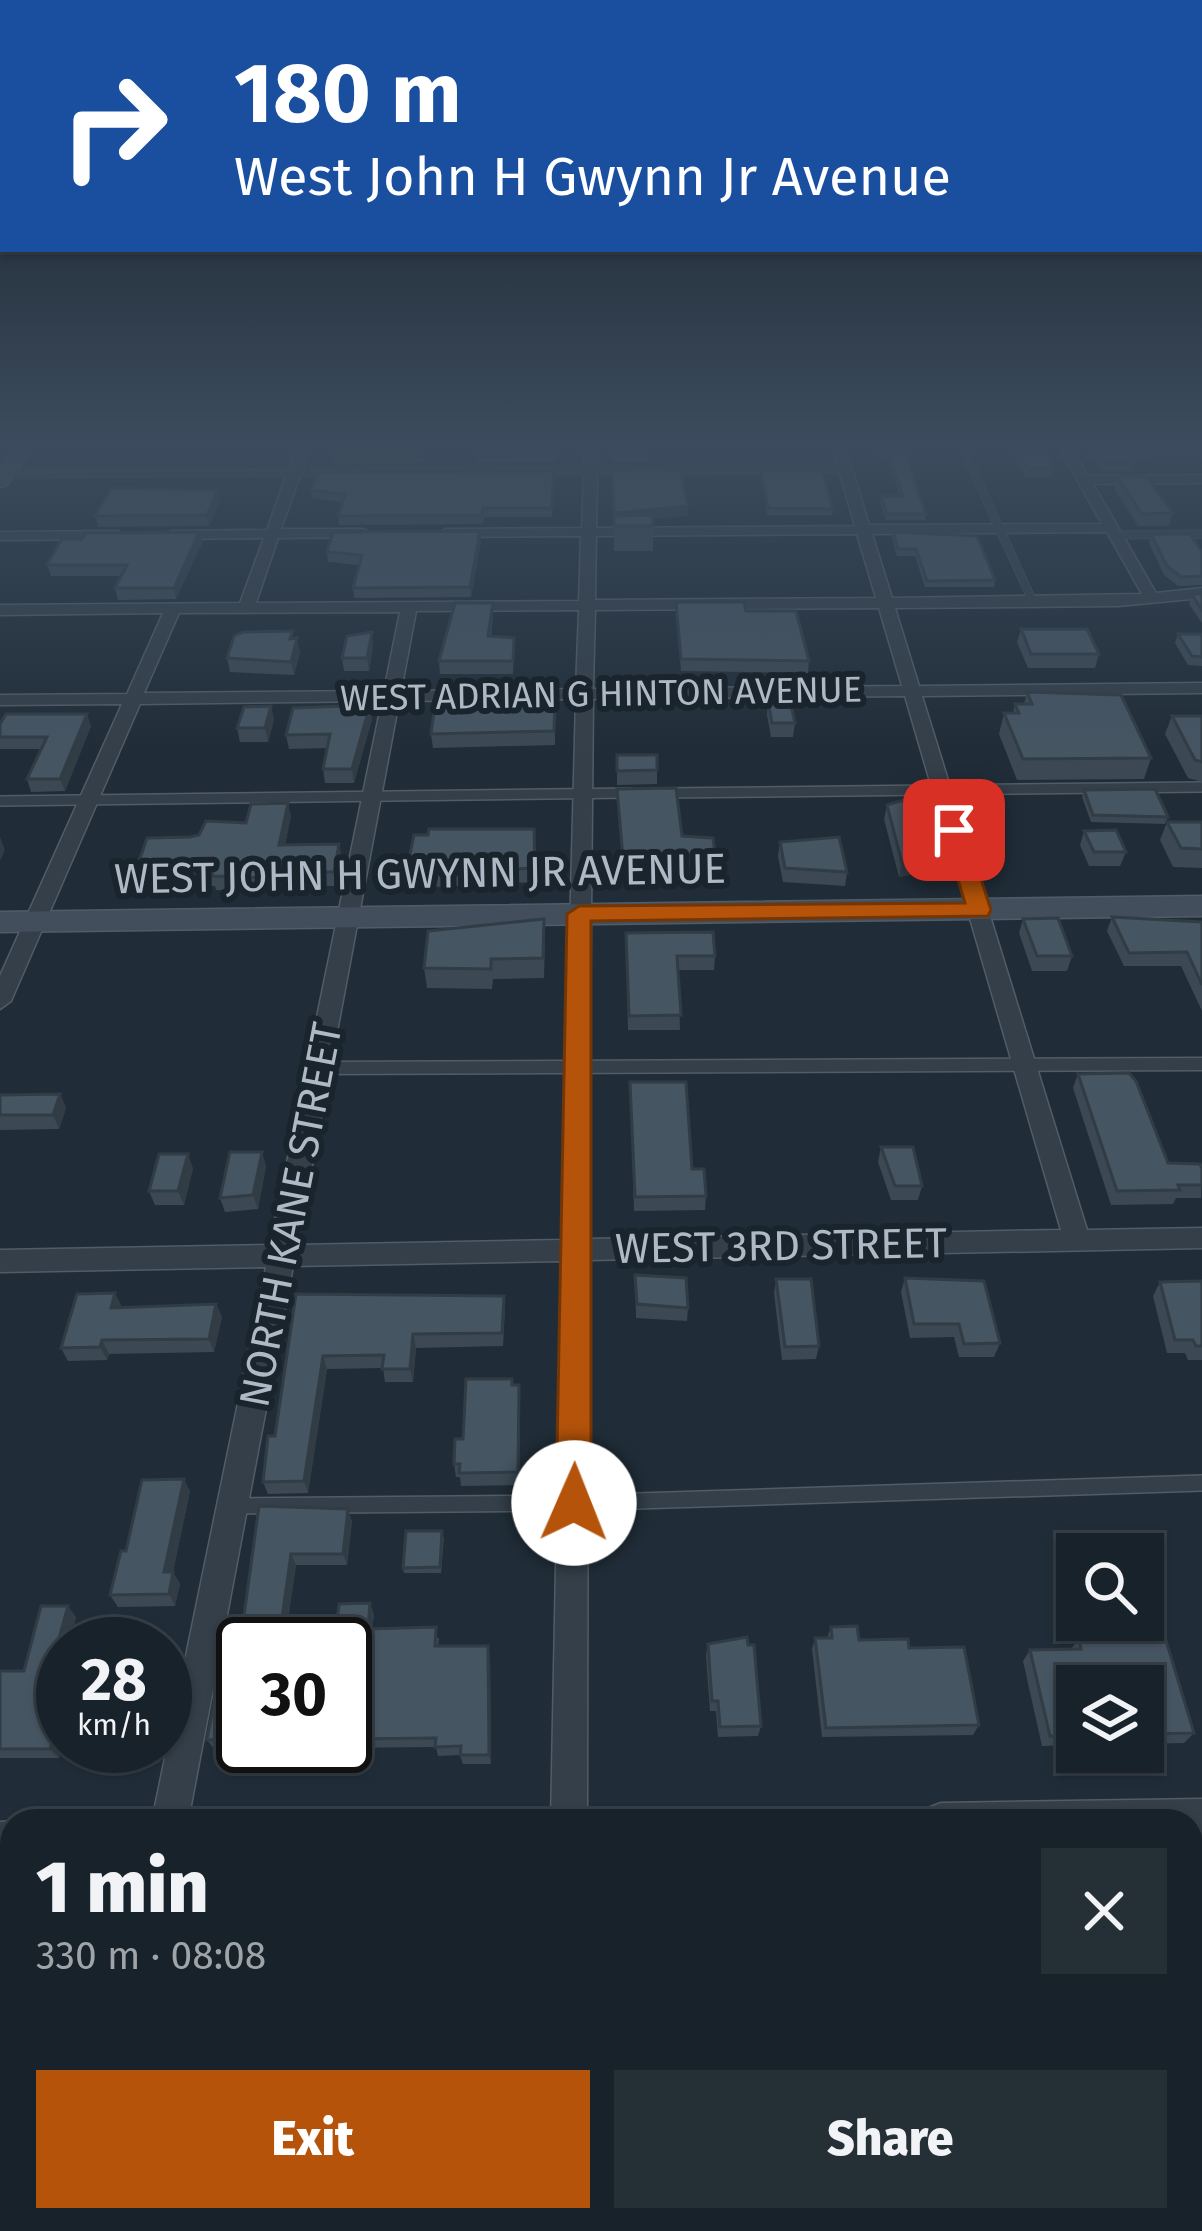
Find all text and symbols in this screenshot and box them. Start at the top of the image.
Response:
text: 180 m [234,43,462,144]
icon: right [36,48,192,204]
text: West John H Gwynn Jr Avenue [234,145,951,209]
street label: WEST ADRIAN G HINTON AVENUE [340,667,862,721]
pin [903,779,1005,881]
icon: arrive [921,797,987,863]
street label: WEST JOHN H GWYNN JR AVENUE [114,844,726,904]
street label: NORTH KANE STREET [229,1018,353,1411]
street label: WEST 3RD STREET [615,1218,948,1274]
position arrow [511,1440,637,1566]
map controls [1056,1533,1164,1773]
button: search [1056,1533,1164,1641]
speed limit sign: 30 [216,1617,372,1773]
text: 28 [81,1644,147,1716]
button: layers [1056,1665,1164,1773]
text: km/h [77,1707,151,1743]
text: 1 min [36,1845,209,1931]
button: close [1041,1848,1167,1974]
text: 330 m · 08:08 [36,1933,266,1979]
button: Exit [36,2070,590,2208]
button: Share [614,2070,1167,2208]

